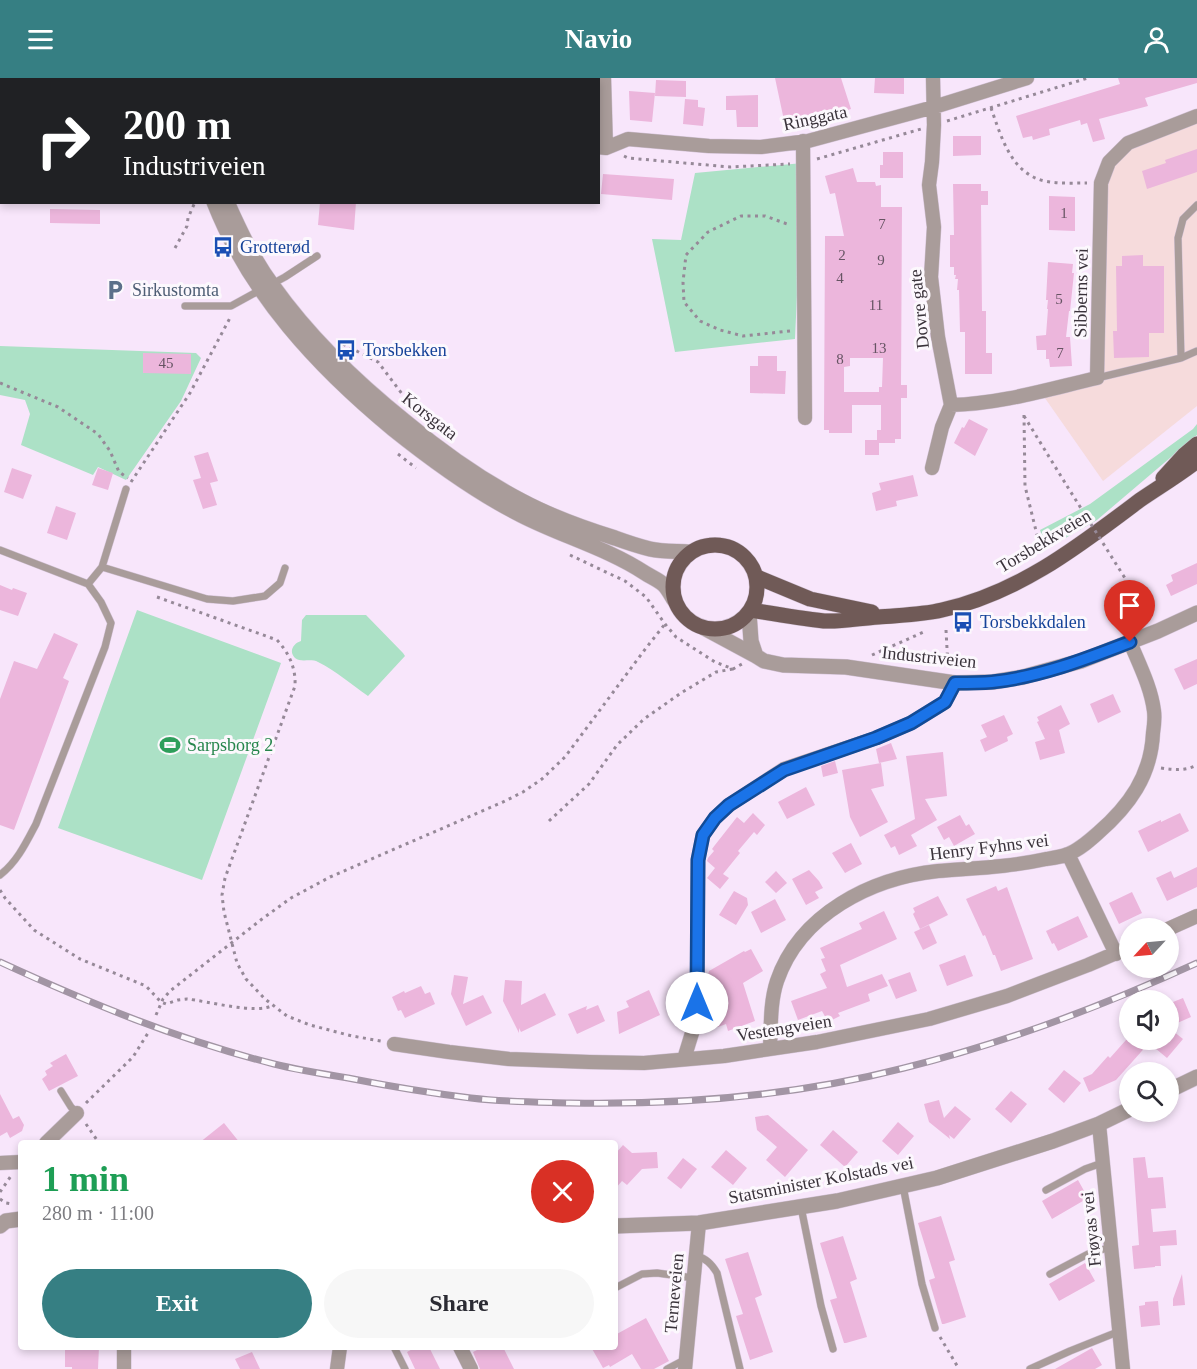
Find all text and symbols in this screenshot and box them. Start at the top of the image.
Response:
icon: menu [24,23,57,56]
icon: person [1140,23,1173,56]
text: Navio [565,24,632,54]
street label: Ringgata [781,101,849,135]
icon: right [24,102,102,180]
text: 200 m [123,102,232,148]
text: Industriveien [123,151,265,181]
house number: 1 [1060,205,1068,221]
house number: 7 [878,216,886,232]
bus stop icon: Grotterød [211,235,235,259]
place label: Grotterød [240,237,310,257]
house number: 2 [838,247,846,263]
street label: Sibberns vei [1070,248,1092,338]
house number: 9 [877,252,885,268]
street label: Dovre gate [905,268,933,350]
house number: 4 [836,270,844,286]
parking icon: Sirkustomta [103,278,127,302]
place label: Sirkustomta [132,280,219,300]
house number: 5 [1055,291,1063,307]
house number: 11 [869,297,883,313]
bus stop icon: Torsbekken [334,338,358,362]
place label: Torsbekken [363,340,447,360]
house number: 13 [872,340,887,356]
house number: 7 [1056,345,1064,361]
house number: 8 [836,351,844,367]
house number: 45 [159,355,174,371]
street label: Korsgata [398,388,462,444]
street label: Torsbekkveien [994,505,1094,577]
pin [1104,580,1155,642]
icon: arrive [1113,589,1146,622]
bus stop icon: Torsbekkdalen [951,610,975,634]
place label: Torsbekkdalen [980,612,1086,632]
street label: Industriveien [881,642,977,672]
sports icon: Sarpsborg 2 [158,733,182,757]
place label: Sarpsborg 2 [187,735,273,755]
street label: Henry Fyhns vei [928,830,1050,864]
north arrow [1119,918,1179,978]
map controls [1119,918,1179,1122]
position arrow [665,971,729,1035]
button: sound [1119,990,1179,1050]
street label: Vestengveien [735,1011,833,1045]
button: search [1119,1062,1179,1122]
street label: Statsminister Kolstads vei [727,1152,915,1208]
text: 1 min [42,1159,129,1199]
button: close [531,1160,594,1223]
street label: Frøyas vei [1077,1190,1105,1268]
text: 280 m · 11:00 [42,1202,154,1224]
street label: Terneveien [661,1252,687,1334]
button: Exit [42,1269,312,1338]
button: Share [324,1269,594,1338]

